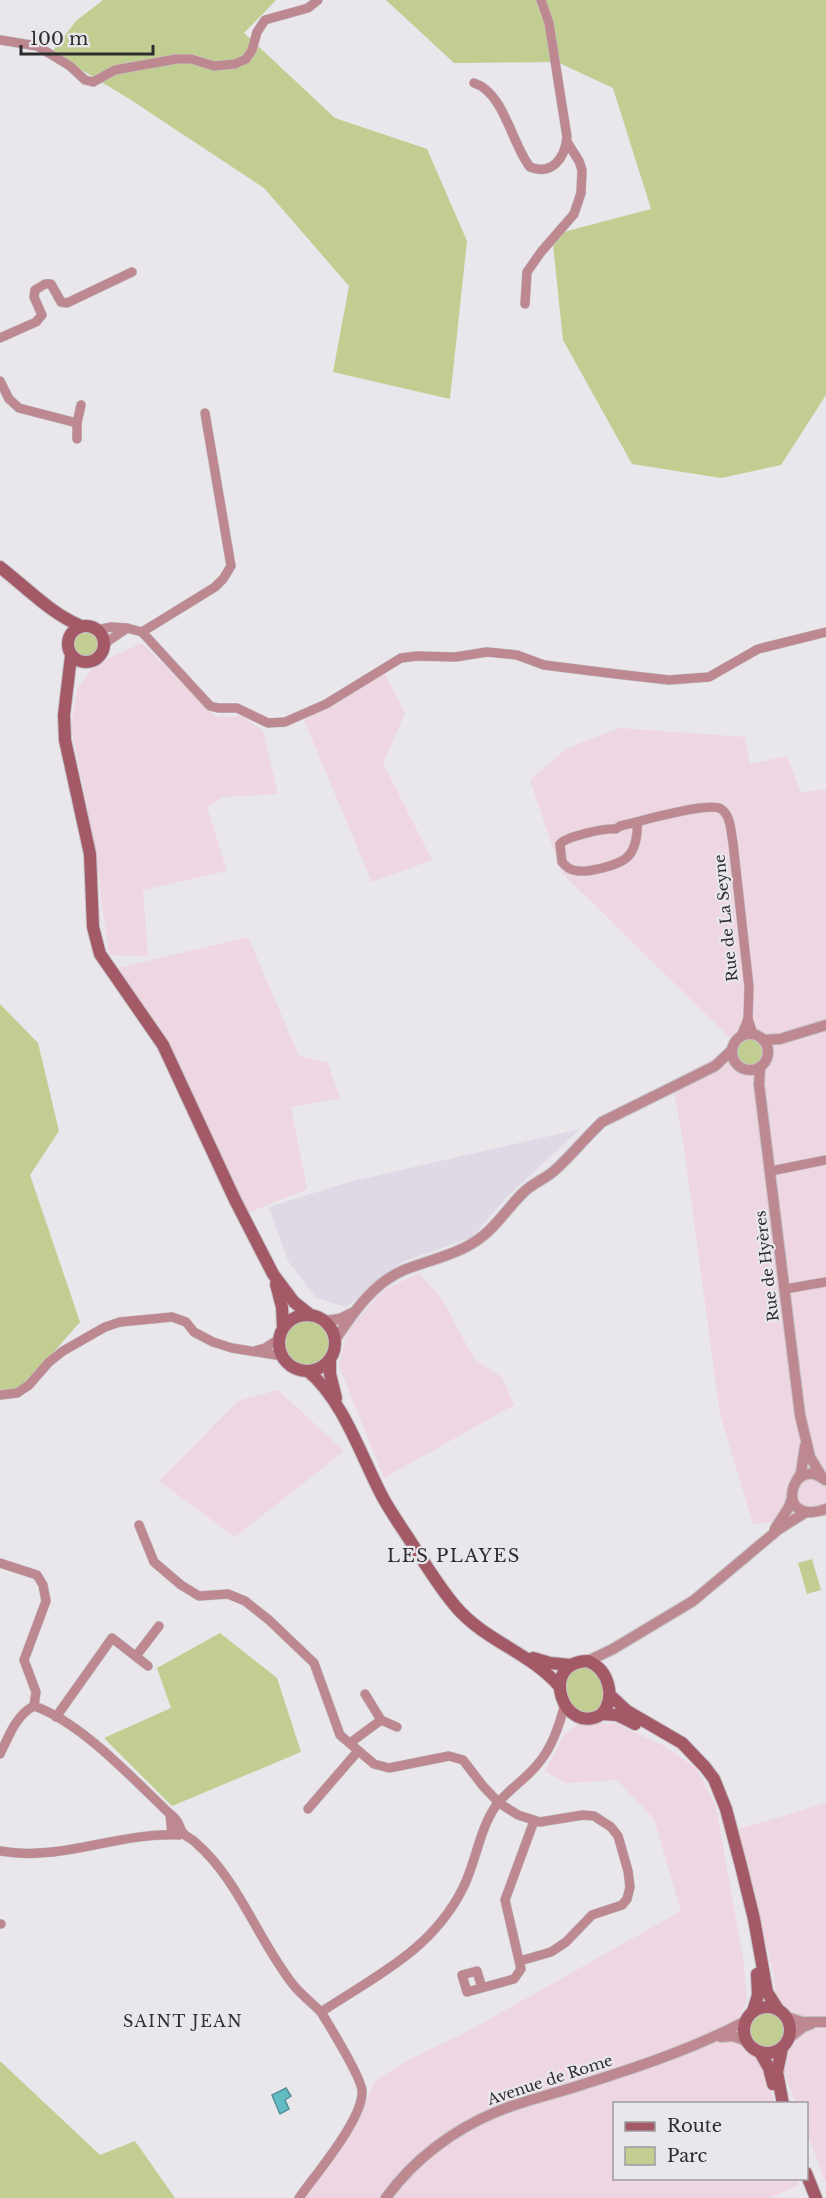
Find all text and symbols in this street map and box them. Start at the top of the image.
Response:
scale bar [21,18,153,56]
text: 100 m [30,28,88,50]
street label: Rue de La Seyne [709,854,742,983]
street label: Rue de Hyères [750,1209,783,1323]
district label: LES PLAYES [387,1545,521,1567]
district label: SAINT JEAN [123,2011,243,2031]
street label: Avenue de Rome [484,2050,615,2109]
legend [613,2102,808,2180]
text: Route [667,2115,722,2137]
text: Parc [667,2145,708,2167]

